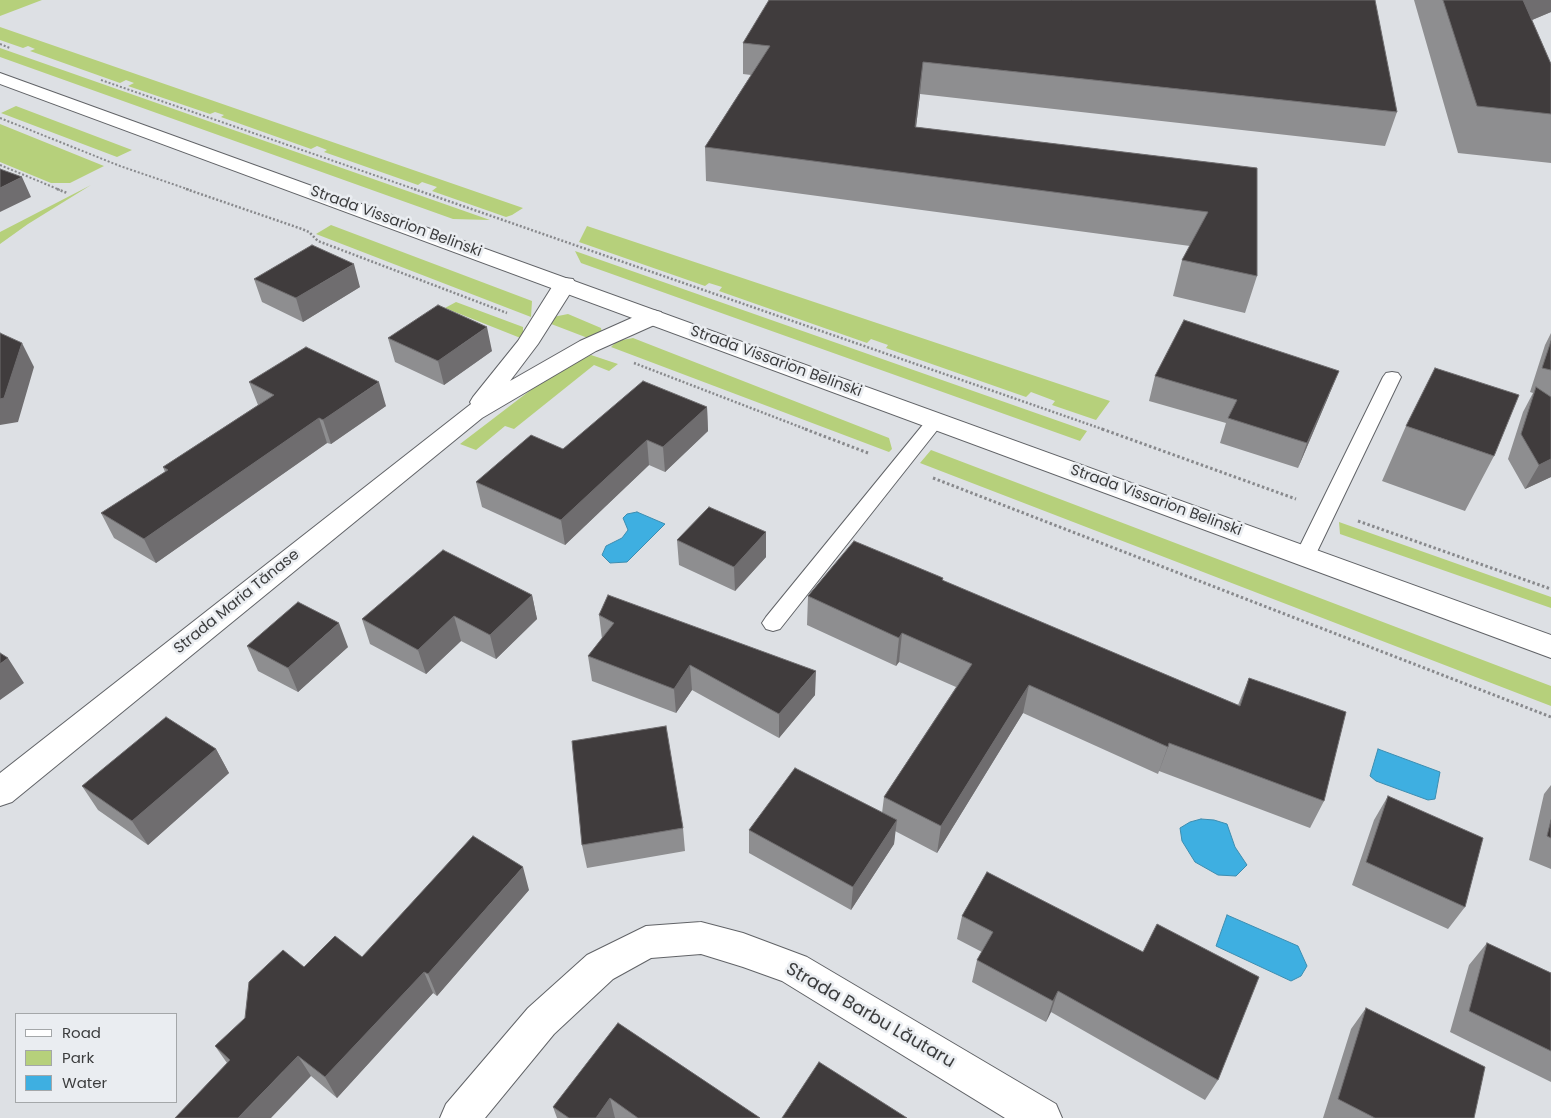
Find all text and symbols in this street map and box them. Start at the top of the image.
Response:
street label: Strada Vissarion Belinski [308,183,484,261]
street label: Strada Vissarion Belinski [688,323,864,401]
street label: Strada Vissarion Belinski [1068,462,1244,540]
street label: Strada Maria Tănase [171,546,303,658]
street label: Strada Barbu Lăutaru [781,959,959,1073]
legend [15,1013,178,1103]
text: Road [62,1022,101,1043]
text: Park [62,1047,94,1068]
text: Water [62,1072,107,1093]

